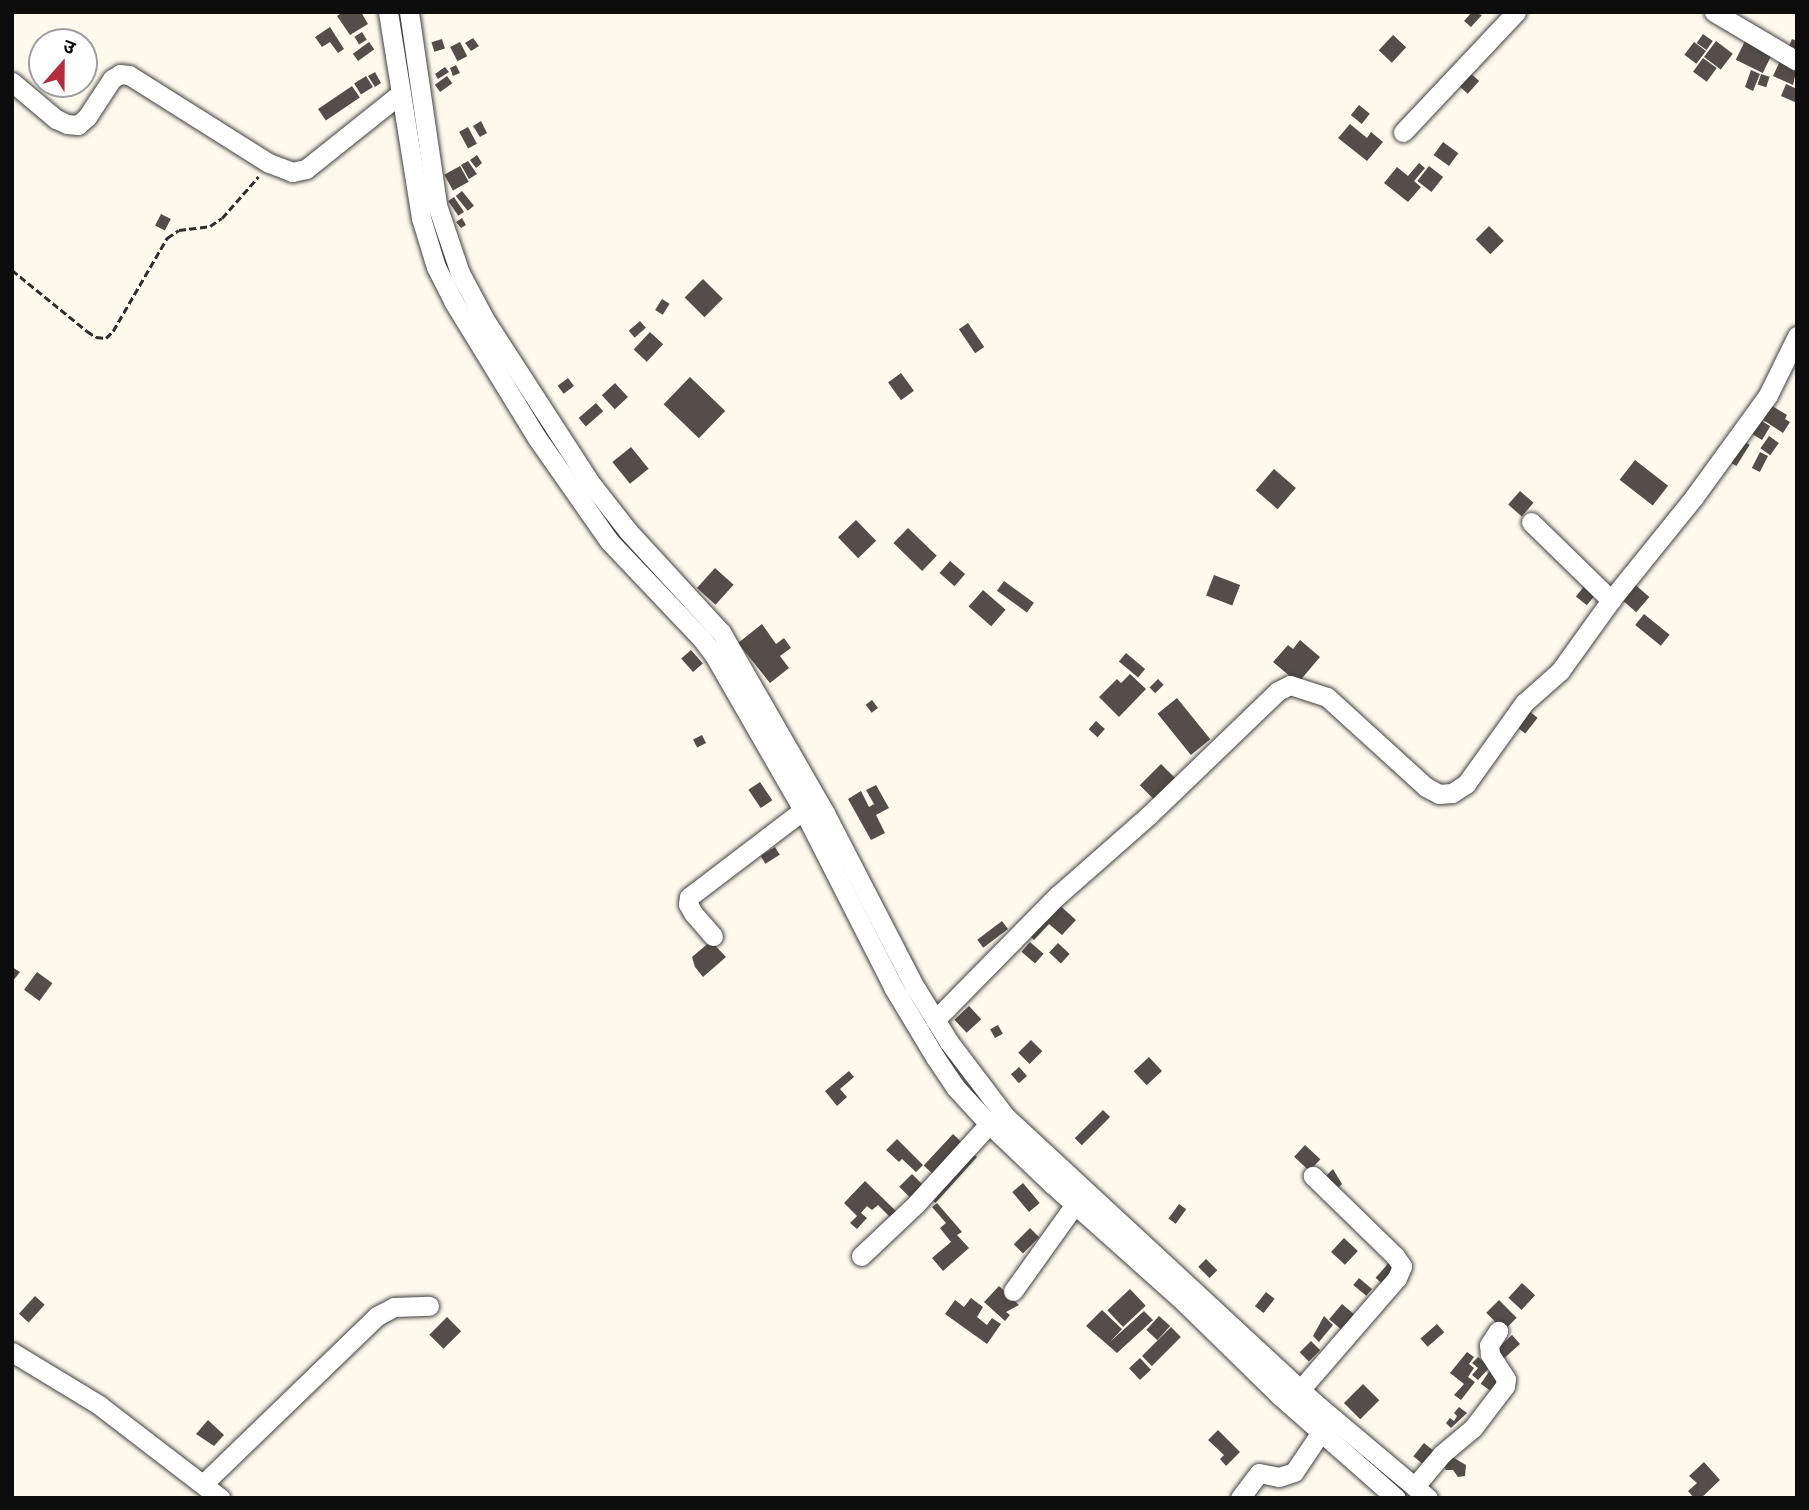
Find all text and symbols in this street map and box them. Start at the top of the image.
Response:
north arrow [28,28,98,98]
text: उ [60,30,80,60]

